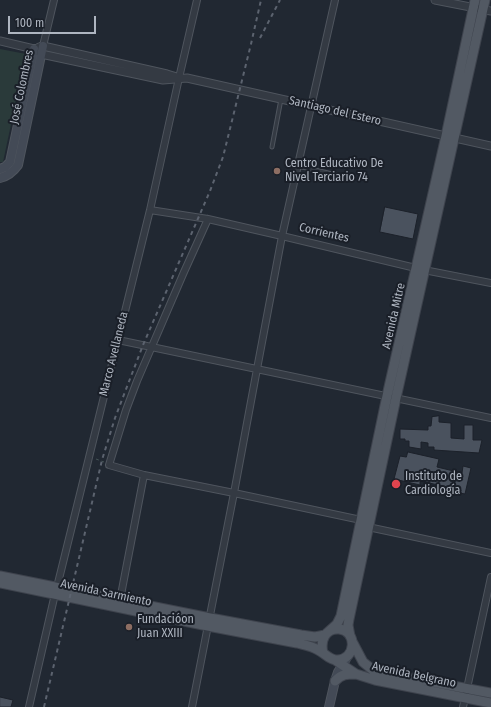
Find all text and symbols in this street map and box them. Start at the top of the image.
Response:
scale bar [10,8,98,34]
text: 100 m [15,16,44,30]
street label: José Colombres [7,49,37,125]
street label: Santiago del Estero [287,93,383,129]
place label: Centro Educativo De Nivel Terciario 74 [285,157,383,185]
marker: Centro Educativo De Nivel Terciario 74 [272,166,282,176]
street label: Corrientes [298,220,350,246]
street label: Avenida Mitre [379,282,409,350]
street label: Marco Avellaneda [97,310,131,398]
place label: Instituto de Cardiología [405,470,462,498]
marker: Instituto de Cardiología [390,478,402,490]
street label: Avenida Sarmiento [59,576,153,610]
place label: Fundacióon Juan XXIII [137,613,194,641]
marker: Fundacióon Juan XXIII [124,622,134,632]
street label: Avenida Belgrano [371,659,457,691]

